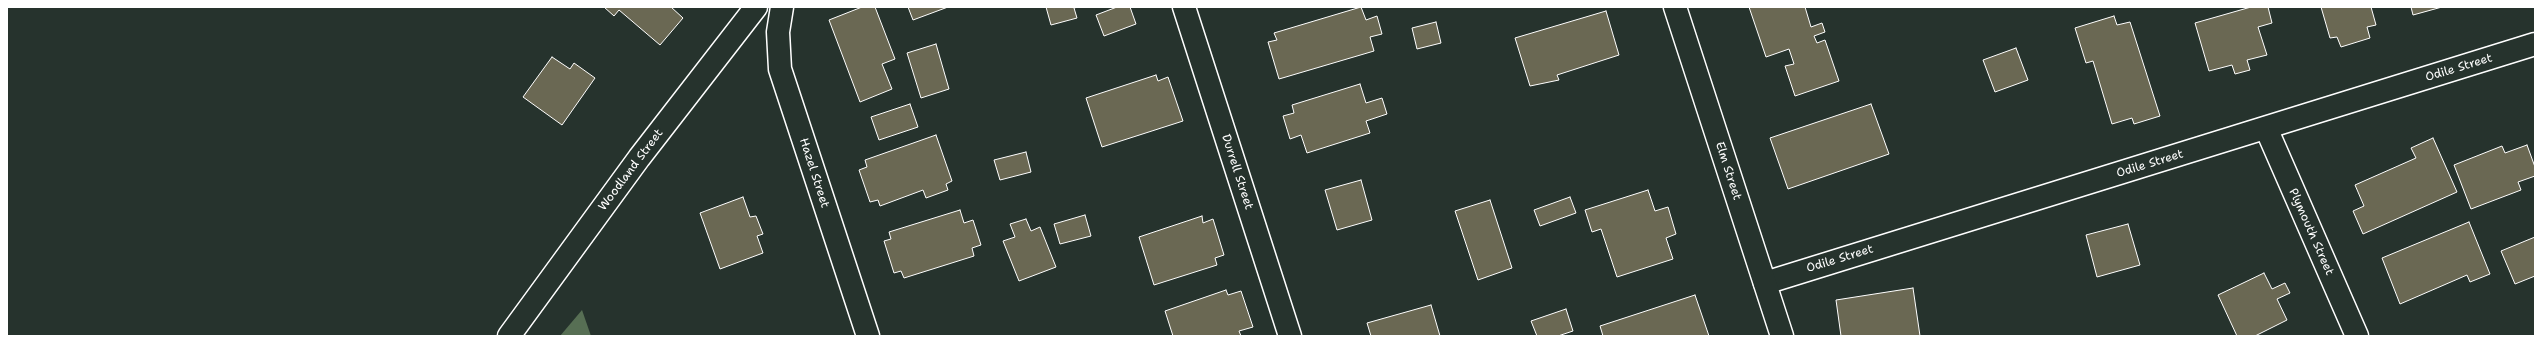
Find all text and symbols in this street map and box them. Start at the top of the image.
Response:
street label: Odile Street [2424,51,2494,85]
street label: Woodland Street [596,126,666,214]
street label: Durrell Street [1218,133,1256,211]
street label: Hazel Street [796,136,832,210]
street label: Elm Street [1712,140,1744,202]
street label: Odile Street [2115,147,2185,181]
street label: Plymouth Street [2285,186,2337,278]
street label: Odile Street [1805,242,1875,276]

